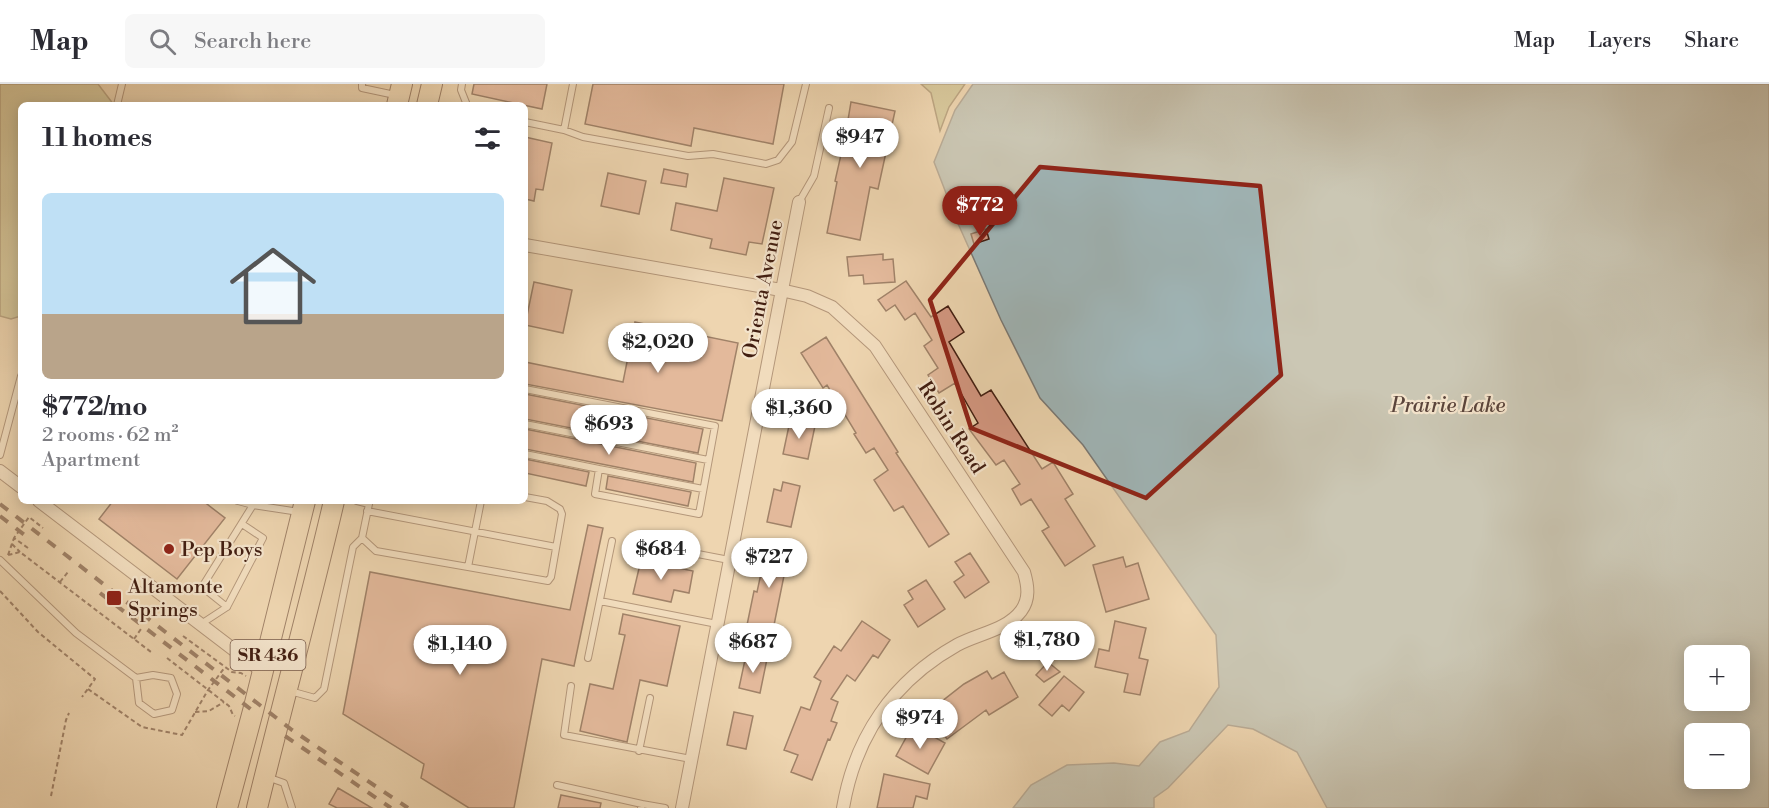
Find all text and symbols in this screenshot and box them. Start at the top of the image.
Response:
search box [125,14,545,68]
text: Map [30,24,89,59]
icon: search [146,25,179,58]
text: Search here [194,28,311,55]
text: Map [1514,28,1555,54]
text: Layers [1588,28,1651,54]
text: Share [1684,28,1739,54]
pin: $947 [824,118,896,169]
text: 11 homes [42,122,152,154]
icon: filters [471,122,504,155]
text: $947 [836,125,884,150]
pin: $772 [944,186,1016,237]
text: $772 [956,193,1004,218]
street label: Orienta Avenue [738,218,789,361]
icon: home [219,232,327,340]
pin: $2,020 [609,323,707,374]
text: $2,020 [622,330,694,355]
street label: Robin Road [912,377,990,479]
pin: $1,360 [750,389,848,440]
text: $772/mo [42,391,148,423]
water label: Prairie Lake [1390,393,1506,419]
text: $1,360 [765,396,833,421]
pin: $693 [573,405,645,456]
text: $693 [584,412,634,437]
text: 2 rooms · 62 m² [42,423,178,448]
text: Apartment [42,448,140,473]
pin: $684 [625,530,697,581]
text: $684 [636,537,686,562]
place label: Pep Boys [181,538,263,563]
pin: $727 [733,538,805,589]
marker: Pep Boys [162,542,176,556]
text: $727 [745,545,793,570]
place label: Altamonte Springs [127,575,223,623]
marker: Altamonte Springs [105,589,123,607]
pin: $1,780 [998,621,1096,672]
pin: $687 [717,623,789,674]
pin: $1,140 [411,625,509,676]
text: $1,780 [1014,628,1080,653]
text: $687 [729,630,777,655]
text: $1,140 [428,632,492,657]
road number: SR 436 [230,640,306,670]
map controls [1684,645,1750,789]
button: + [1684,645,1750,711]
pin: $974 [884,699,956,750]
text: $974 [896,706,944,731]
button: − [1684,723,1750,789]

